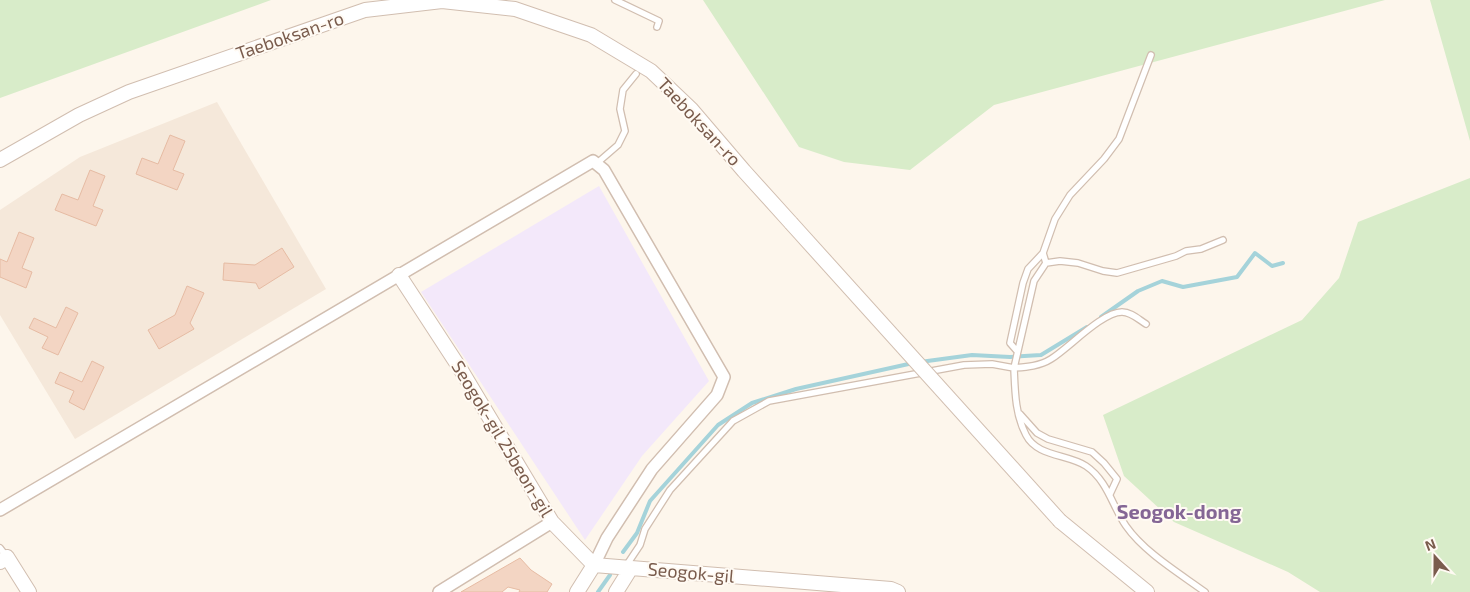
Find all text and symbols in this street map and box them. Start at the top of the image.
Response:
street label: Taeboksan-ro [233,6,347,64]
street label: Taeboksan-ro [653,73,746,170]
street label: Seogok-gil 25beon-gil [447,356,559,521]
district label: Seogok-dong [1117,499,1242,523]
north arrow [1410,532,1460,582]
text: N [1422,535,1438,554]
street label: Seogok-gil [647,557,736,587]

